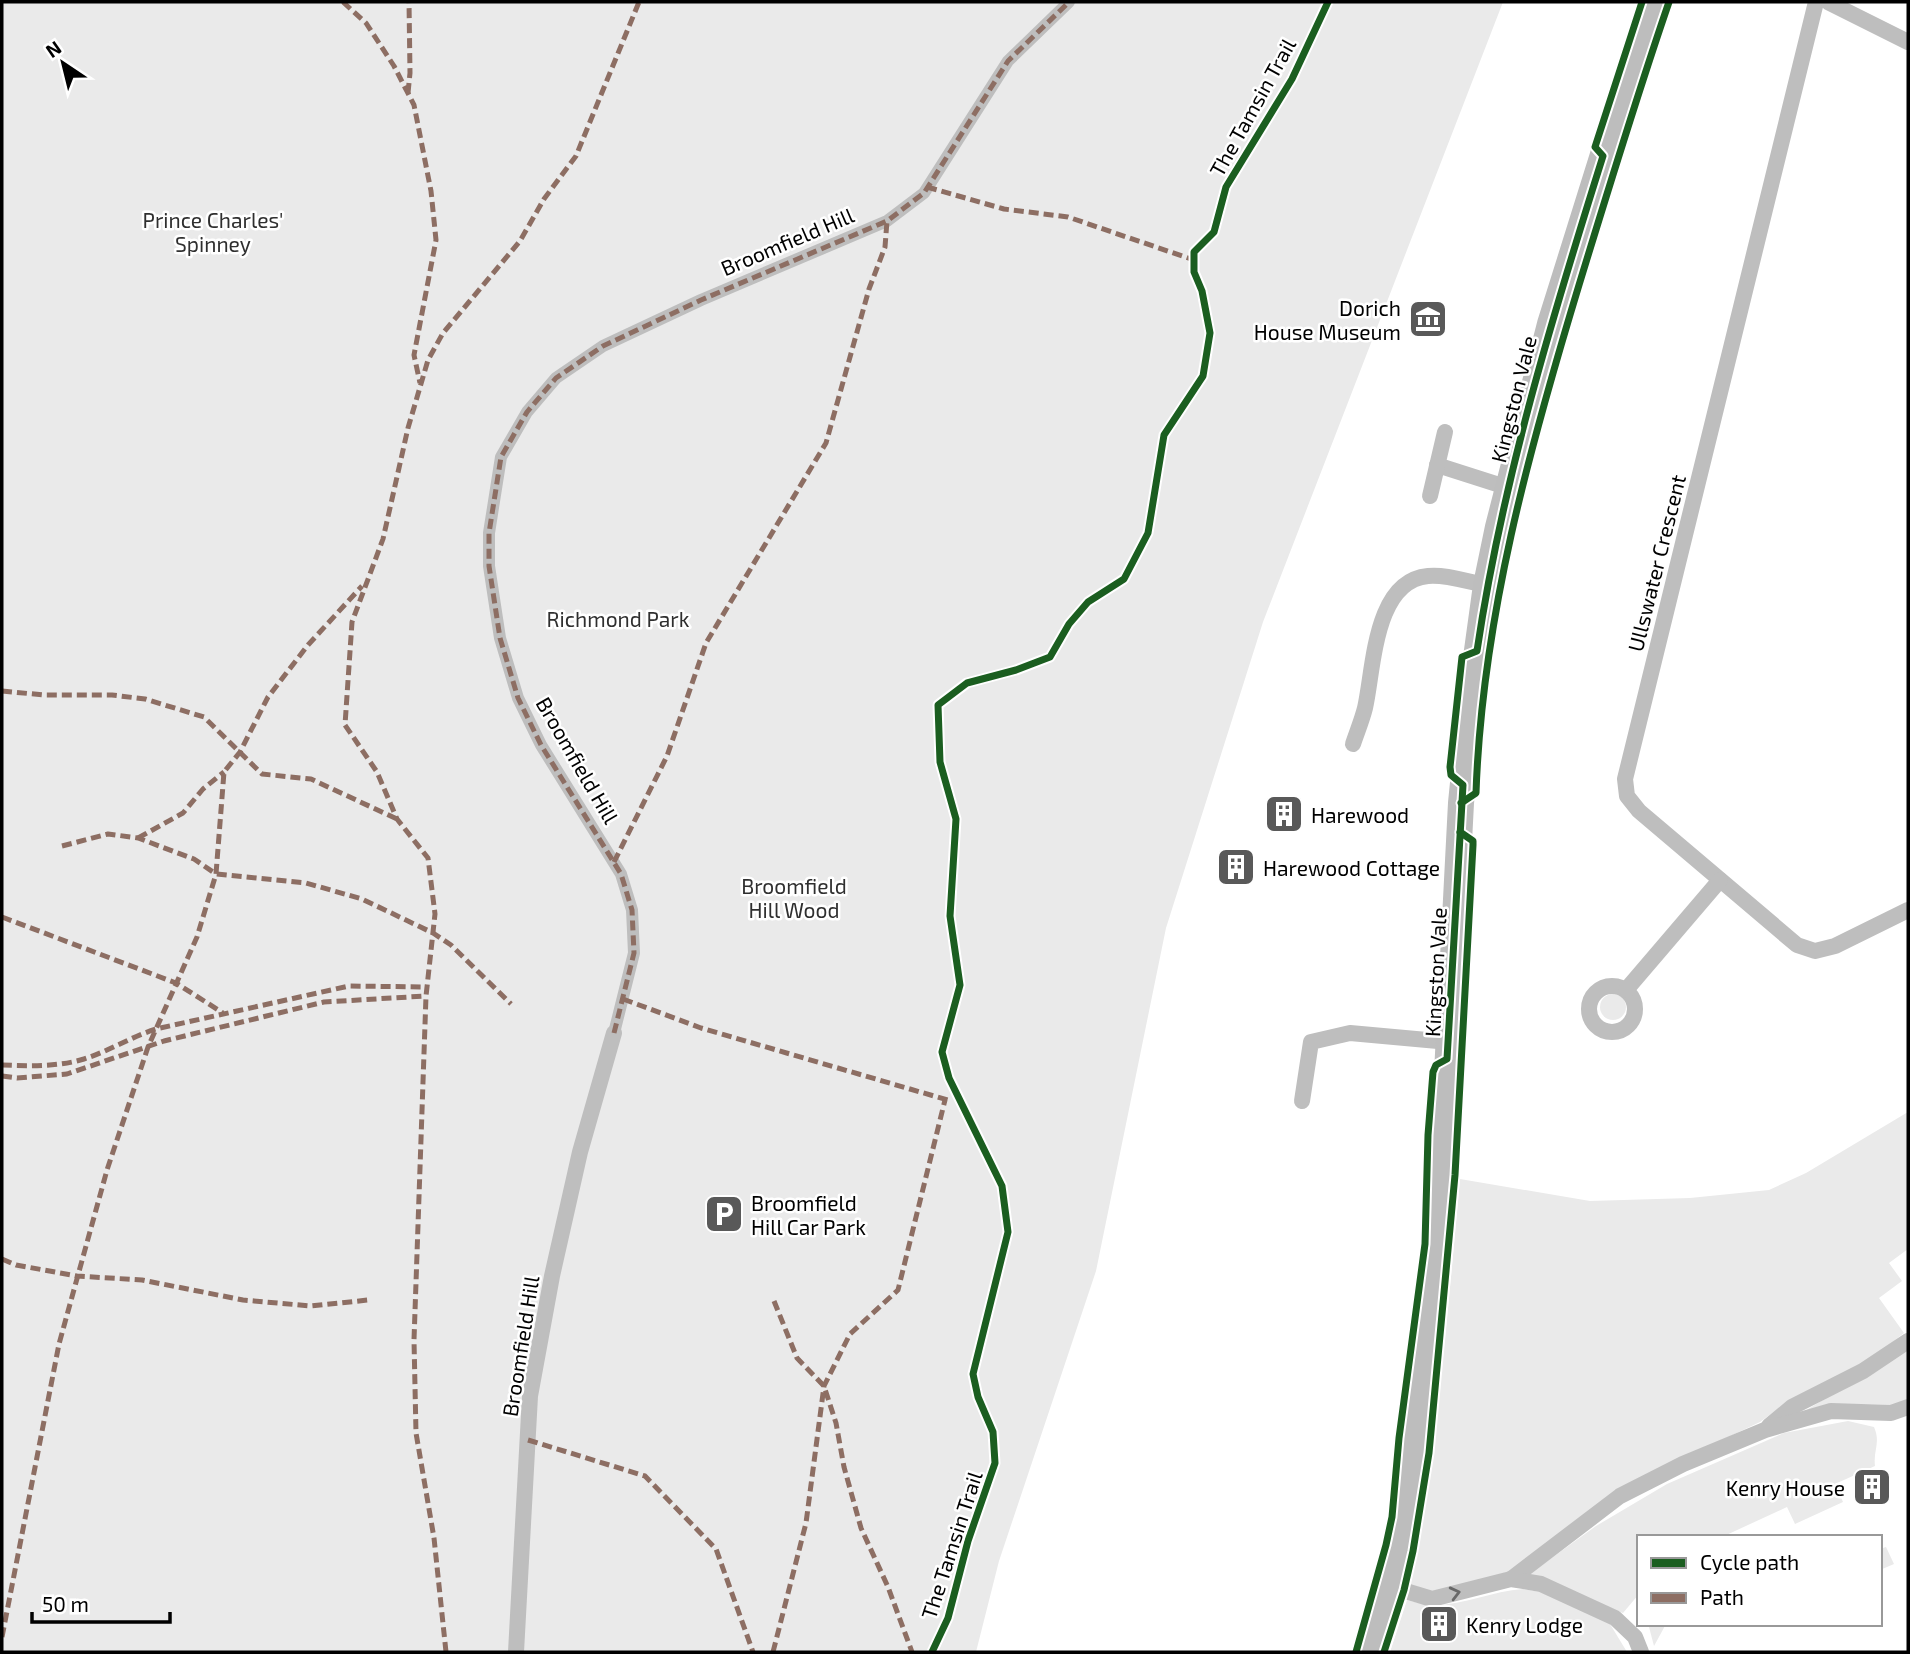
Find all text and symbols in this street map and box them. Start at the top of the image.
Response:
north arrow [28,28,98,98]
street label: The Tamsin Trail [1204,33,1301,180]
text: N [41,35,65,62]
street label: Broomfield Hill [717,201,858,280]
park label: Prince Charles' Spinney [143,207,283,256]
place label: Dorich House Museum [1254,295,1401,344]
museum icon: Dorich House Museum [1407,298,1449,340]
street label: Kingston Vale [1485,333,1541,465]
street label: Ullswater Crescent [1622,472,1690,654]
park label: Richmond Park [547,606,690,631]
street label: Broomfield Hill [532,692,625,828]
building icon: Harewood [1263,793,1305,835]
place label: Harewood [1311,802,1409,827]
building icon: Harewood Cottage [1215,846,1257,888]
place label: Harewood Cottage [1263,855,1440,880]
park label: Broomfield Hill Wood [741,873,847,922]
street label: Kingston Vale [1419,907,1451,1037]
place label: Broomfield Hill Car Park [751,1190,866,1239]
parking icon: Broomfield Hill Car Park [703,1193,745,1235]
street label: Broomfield Hill [497,1273,544,1418]
building icon: Kenry House [1851,1466,1893,1508]
street label: The Tamsin Trail [915,1467,987,1622]
place label: Kenry House [1726,1475,1845,1500]
legend [1637,1535,1882,1626]
text: Cycle path [1700,1549,1799,1574]
scale bar [32,1580,170,1624]
text: Path [1700,1584,1744,1609]
one-way arrow [1449,1587,1461,1601]
text: 50 m [42,1591,89,1616]
building icon: Kenry Lodge [1418,1603,1460,1645]
place label: Kenry Lodge [1466,1612,1583,1637]

